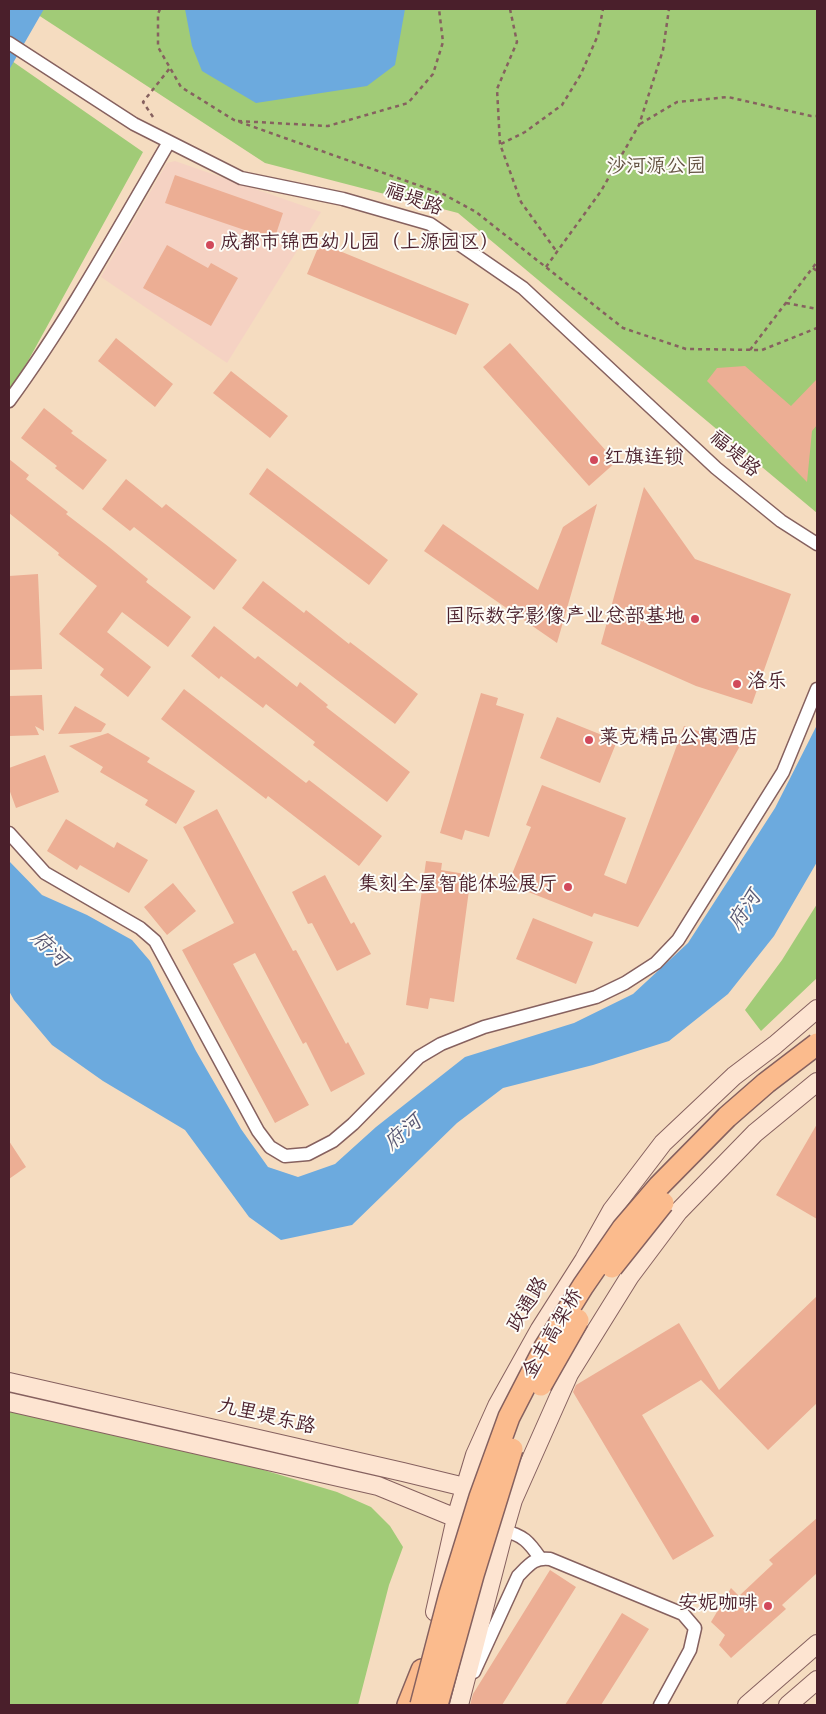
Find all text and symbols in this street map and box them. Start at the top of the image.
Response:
park label: 沙河源公园 [606,157,706,181]
street label: 福堤路 [381,180,445,224]
place label: 成都市锦西幼儿园（上源园区） [220,233,500,257]
marker: 成都市锦西幼儿园（上源园区） [204,239,216,251]
street label: 福堤路 [702,427,764,485]
place label: 红旗连锁 [604,448,684,472]
marker: 红旗连锁 [588,454,600,466]
place label: 国际数字影像产业总部基地 [445,607,685,631]
marker: 国际数字影像产业总部基地 [689,613,701,625]
place label: 洛乐 [747,672,787,696]
marker: 洛乐 [731,678,743,690]
place label: 莱克精品公寓酒店 [599,728,759,752]
marker: 莱克精品公寓酒店 [583,734,595,746]
place label: 集刻全屋智能体验展厅 [358,875,558,899]
marker: 集刻全屋智能体验展厅 [562,881,574,893]
water label: 府河 [725,888,769,936]
water label: 府河 [23,927,71,975]
water label: 府河 [381,1112,429,1158]
street label: 政通路 [504,1274,556,1338]
street label: 金丰高架桥 [520,1286,590,1384]
street label: 九里堤东路 [215,1396,317,1442]
place label: 安妮咖啡 [678,1594,758,1618]
marker: 安妮咖啡 [762,1600,774,1612]

